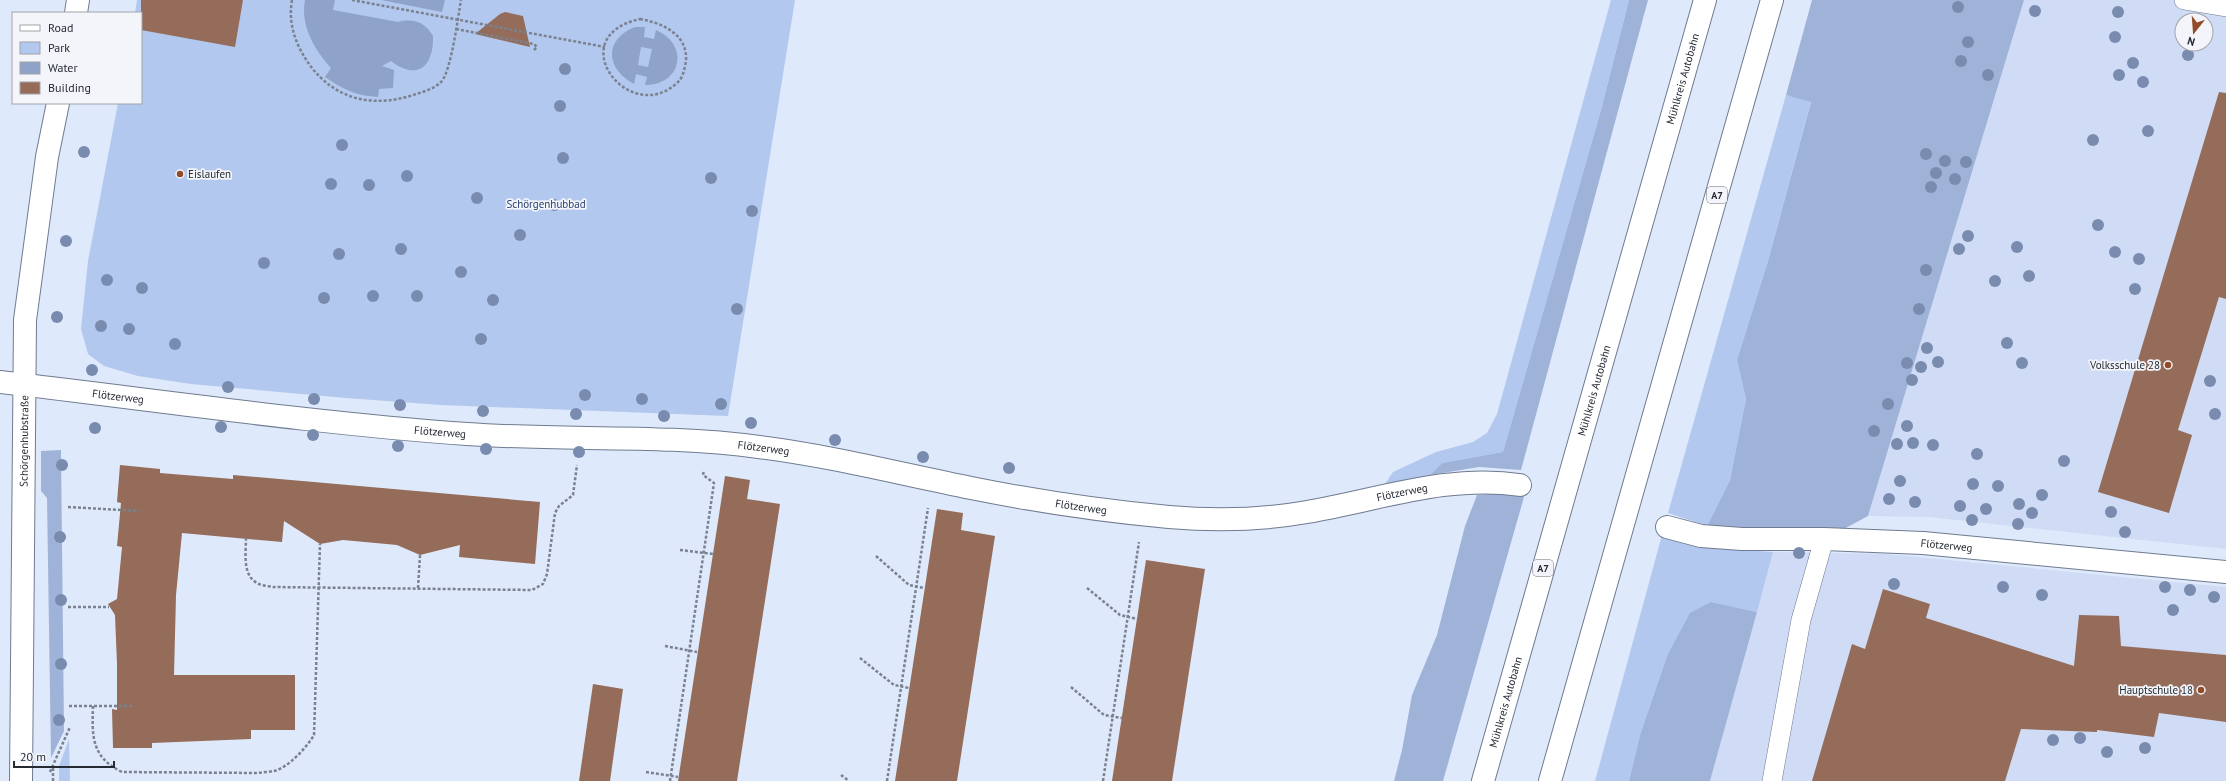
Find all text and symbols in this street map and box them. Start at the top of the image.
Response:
legend [12,12,142,104]
north arrow [2174,12,2214,52]
text: Road [48,20,73,35]
street label: Mühlkreis Autobahn [1663,32,1702,126]
text: N [2186,34,2197,49]
text: Park [48,40,70,55]
text: Water [48,60,78,75]
text: Building [48,80,91,95]
place label: Eislaufen [188,167,231,181]
marker: Eislaufen [175,169,185,179]
road number: A7 [1707,187,1727,203]
park label: Schörgenhubbad [506,197,586,211]
street label: Mühlkreis Autobahn [1574,343,1614,438]
place label: Volksschule 28 [2089,358,2160,372]
marker: Volksschule 28 [2163,360,2173,370]
street label: Flötzerweg [91,386,145,407]
street label: Schörgenhubstraße [17,395,31,487]
street label: Flötzerweg [414,423,467,441]
street label: Flötzerweg [737,437,791,458]
street label: Flötzerweg [1375,480,1429,504]
street label: Flötzerweg [1054,496,1108,517]
street label: Flötzerweg [1920,536,1973,555]
road number: A7 [1533,560,1553,576]
street label: Mühlkreis Autobahn [1486,655,1525,749]
place label: Hauptschule 18 [2119,683,2193,697]
marker: Hauptschule 18 [2196,685,2206,695]
scale bar [14,743,114,769]
text: 20 m [20,749,46,764]

